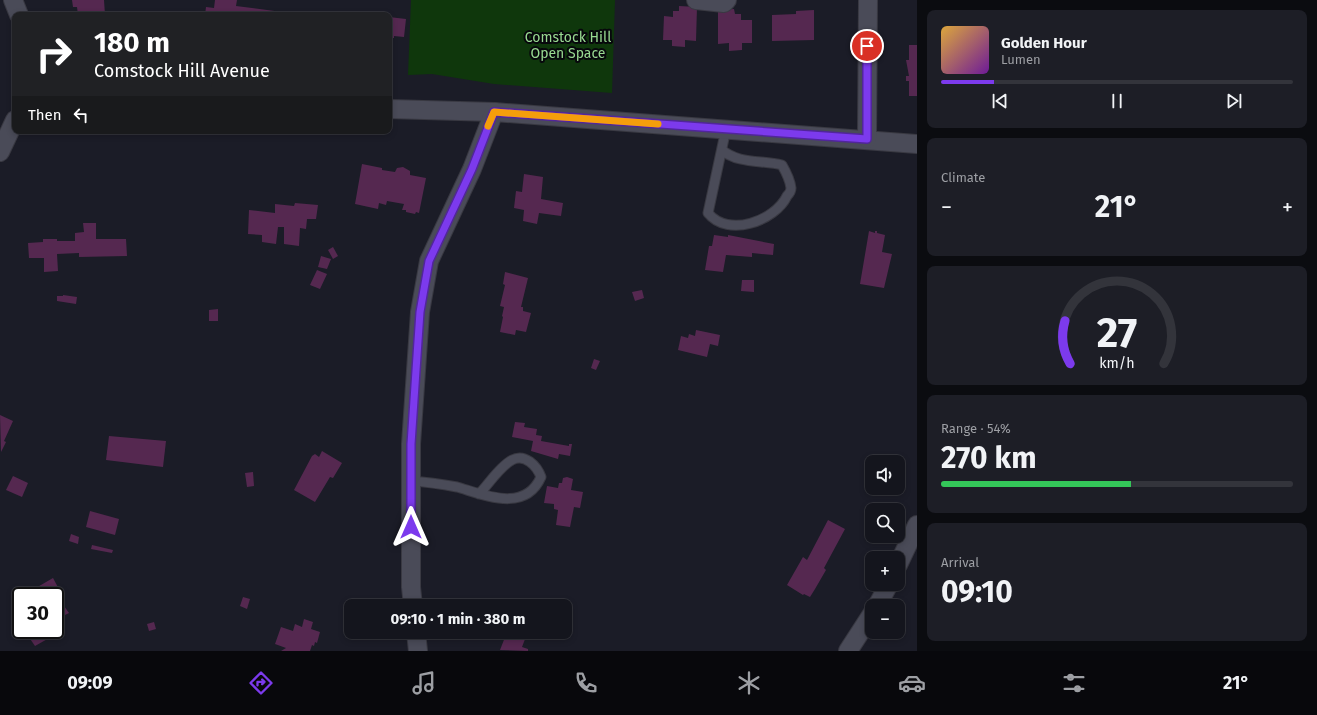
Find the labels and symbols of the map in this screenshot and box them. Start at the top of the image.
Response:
park label: Comstock Hill Open Space [525,29,611,62]
pin [850,29,884,63]
position arrow [390,506,432,548]
speed limit sign: 30 [12,587,64,639]

